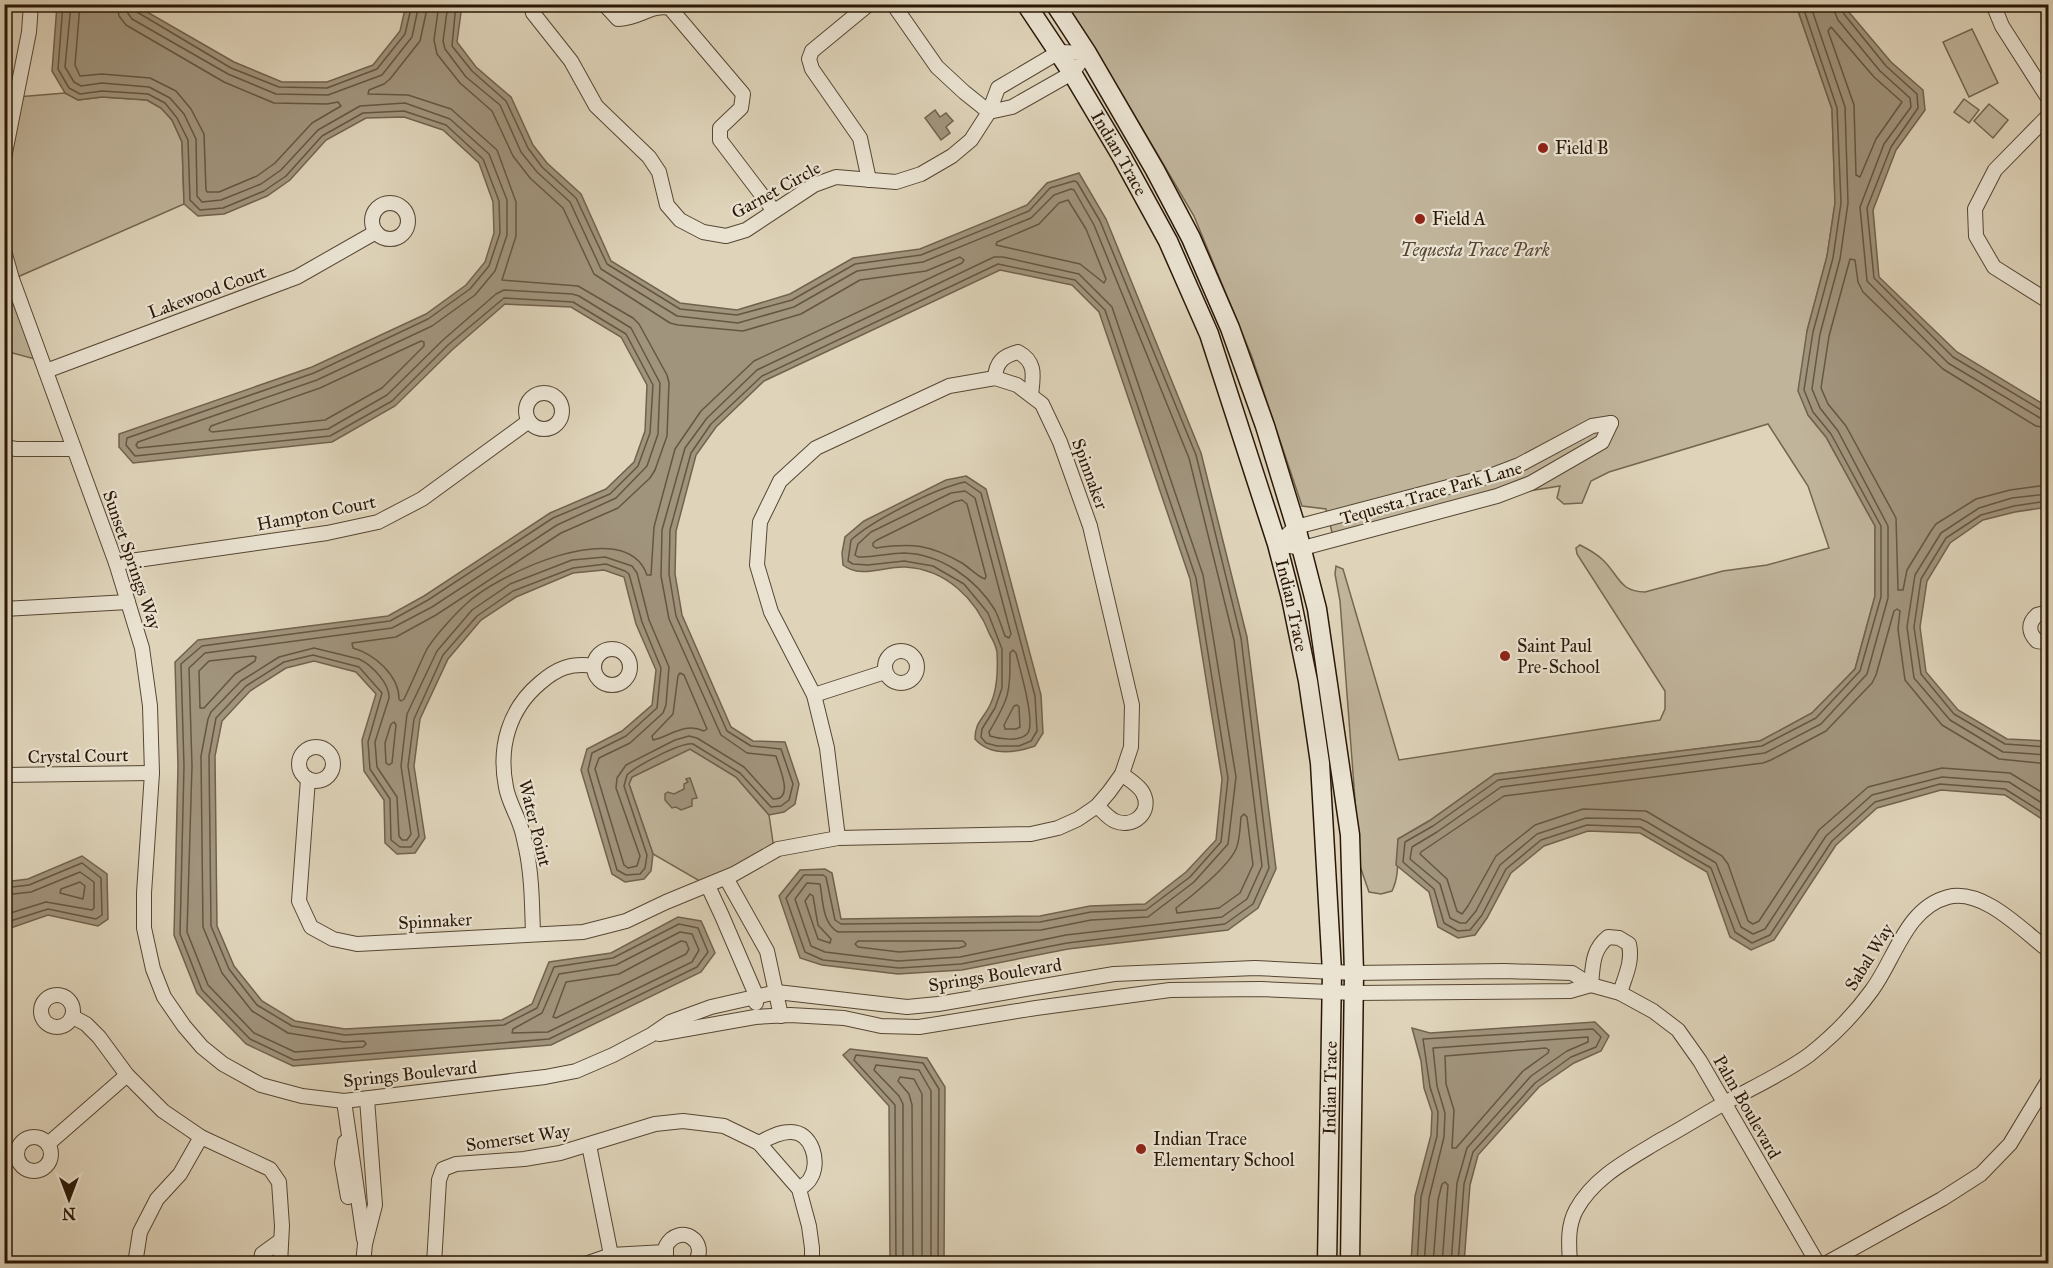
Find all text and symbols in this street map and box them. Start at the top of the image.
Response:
street label: Indian Trace [1086,107,1152,199]
place label: Field B [1555,137,1609,159]
marker: Field B [1536,141,1550,155]
street label: Garnet Circle [727,156,825,224]
place label: Field A [1432,208,1486,230]
marker: Field A [1413,212,1427,226]
park label: Tequesta Trace Park [1400,239,1550,261]
street label: Lakewood Court [145,260,270,324]
street label: Spinnaker [1067,436,1113,513]
street label: Tequesta Trace Park Lane [1337,456,1525,530]
street label: Sunset Springs Way [97,488,166,633]
street label: Hampton Court [255,491,378,535]
street label: Indian Trace [1270,557,1313,654]
place label: Saint Paul Pre-School [1517,635,1600,678]
marker: Saint Paul Pre-School [1498,649,1512,663]
street label: Crystal Court [27,744,129,768]
street label: Water Point [514,777,557,869]
street label: Spinnaker [398,908,473,934]
street label: Sabal Way [1840,919,1899,995]
street label: Springs Boulevard [927,954,1063,997]
street label: Indian Trace [1318,1041,1342,1135]
street label: Palm Boulevard [1708,1051,1786,1163]
street label: Springs Boulevard [342,1056,478,1093]
street label: Somerset Way [464,1120,572,1156]
place label: Indian Trace Elementary School [1153,1128,1295,1171]
marker: Indian Trace Elementary School [1134,1142,1148,1156]
north arrow [39,1169,99,1229]
text: N [62,1204,76,1223]

